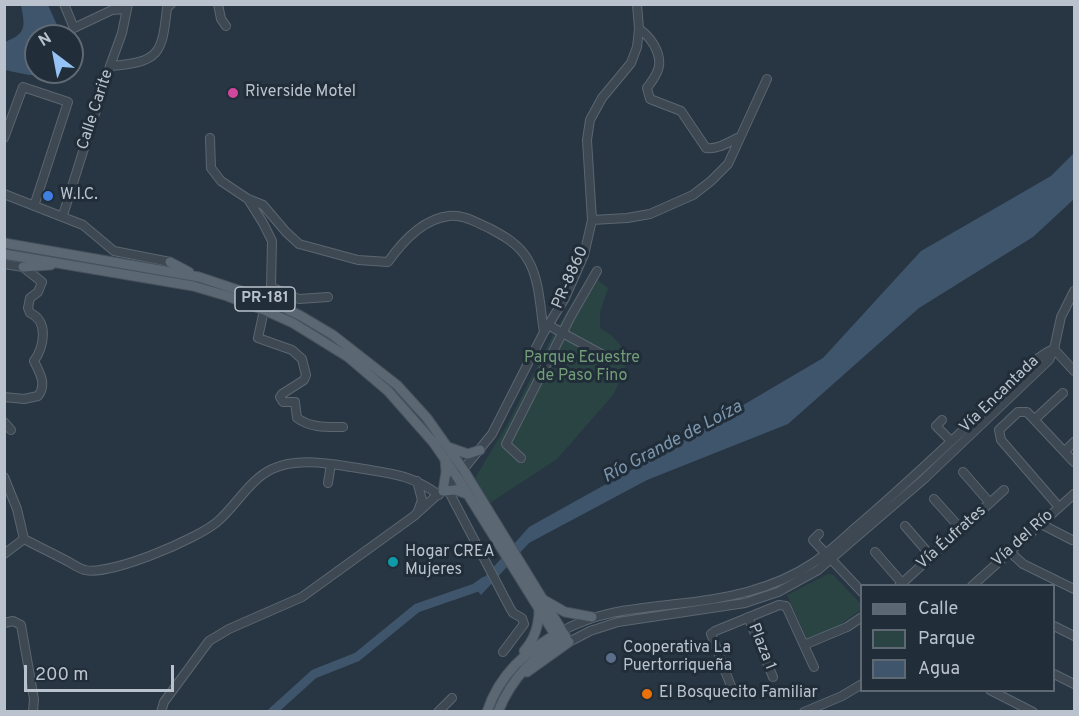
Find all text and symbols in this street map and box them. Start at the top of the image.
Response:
north arrow [24,24,84,84]
text: N [35,29,56,52]
street label: Calle Carite [74,67,118,153]
place label: Riverside Motel [245,83,356,103]
marker: Riverside Motel [226,86,240,100]
place label: W.I.C. [60,186,98,206]
marker: W.I.C. [41,189,55,203]
street label: PR-8860 [549,244,593,312]
road number: PR-181 [235,287,295,311]
park label: Parque Ecuestre de Paso Fino [524,349,640,387]
street label: Vía Encantada [956,352,1044,438]
water label: Río Grande de Loíza [600,397,746,489]
street label: Vía Éufrates [913,502,991,574]
street label: Vía del Río [988,506,1058,572]
place label: Hogar CREA Mujeres [405,543,495,581]
marker: Hogar CREA Mujeres [386,555,400,569]
legend [860,584,1055,692]
text: Calle [918,598,958,621]
street label: Plaza 1 [743,621,779,673]
text: Parque [918,628,975,651]
place label: Cooperativa La Puertorriqueña [623,639,732,677]
marker: Cooperativa La Puertorriqueña [604,651,618,665]
scale bar [27,653,177,691]
text: Agua [918,658,960,681]
text: 200 m [35,664,88,687]
place label: El Bosquecito Familiar [659,684,818,704]
marker: El Bosquecito Familiar [640,687,654,701]

